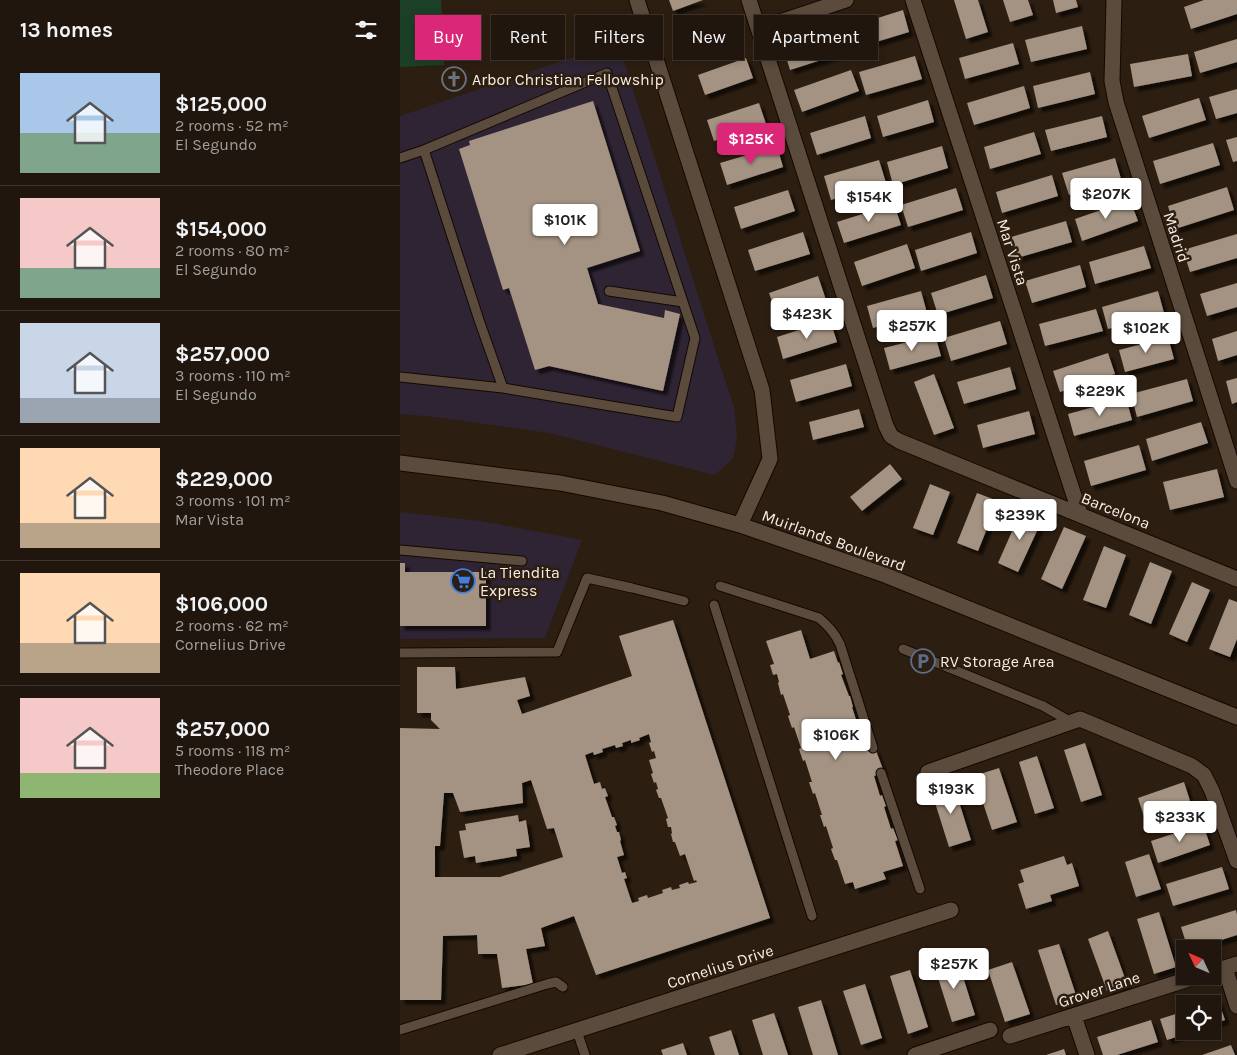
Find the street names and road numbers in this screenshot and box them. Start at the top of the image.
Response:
street label: Madrid [1159,210,1194,265]
street label: Mar Vista [993,216,1032,288]
street label: Barcelona [1079,488,1153,533]
street label: Muirlands Boulevard [759,506,908,575]
street label: Cornelius Drive [665,940,776,993]
street label: Grover Lane [1056,967,1142,1012]

